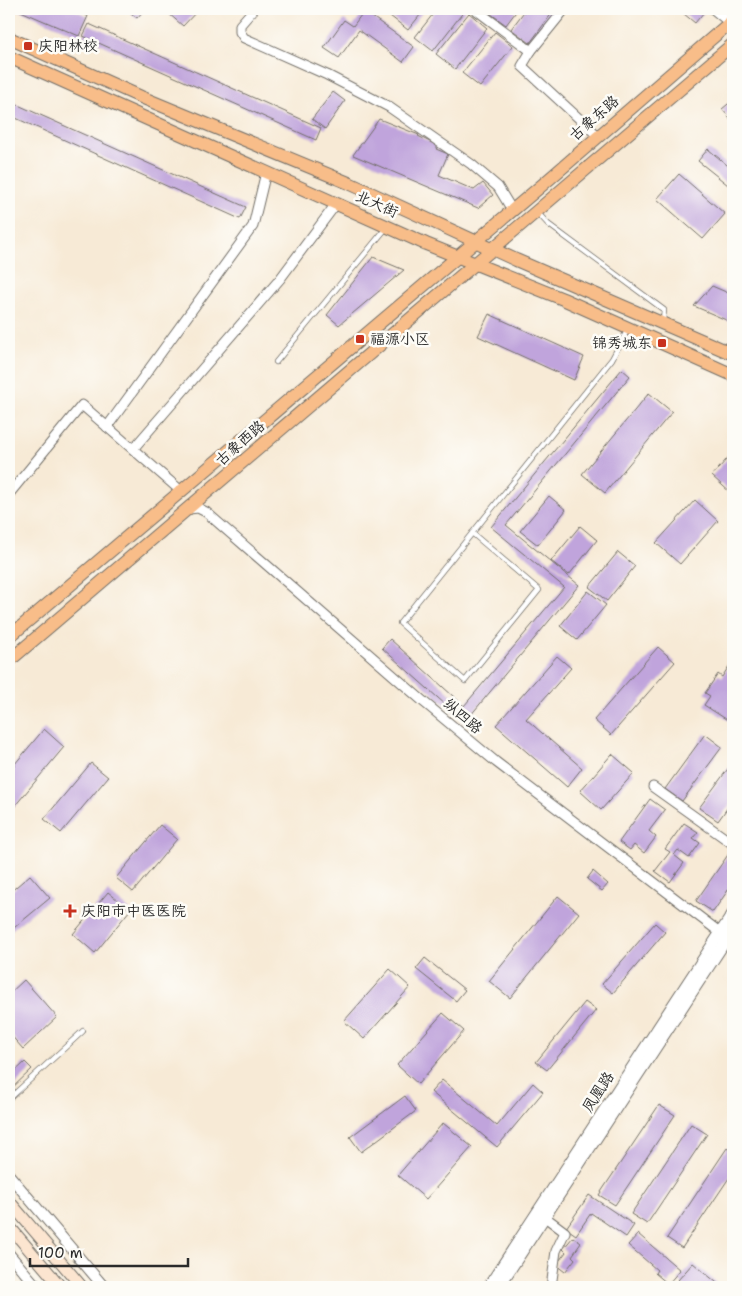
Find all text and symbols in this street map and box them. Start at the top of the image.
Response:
place label: 庆阳林校 [38,36,98,56]
marker: 庆阳林校 [22,40,34,52]
street label: 古象东路 [565,91,623,145]
street label: 北大街 [352,186,402,222]
place label: 福源小区 [370,329,430,349]
marker: 福源小区 [354,333,366,345]
place label: 锦秀城东 [592,333,652,353]
marker: 锦秀城东 [656,337,668,349]
street label: 古象西路 [211,416,269,470]
street label: 纵四路 [439,694,487,738]
place label: 庆阳市中医医院 [81,901,186,921]
marker: 庆阳市中医医院 [63,904,77,918]
street label: 凤凰路 [577,1068,619,1116]
scale bar [30,1236,188,1268]
text: 100 m [38,1243,83,1263]

